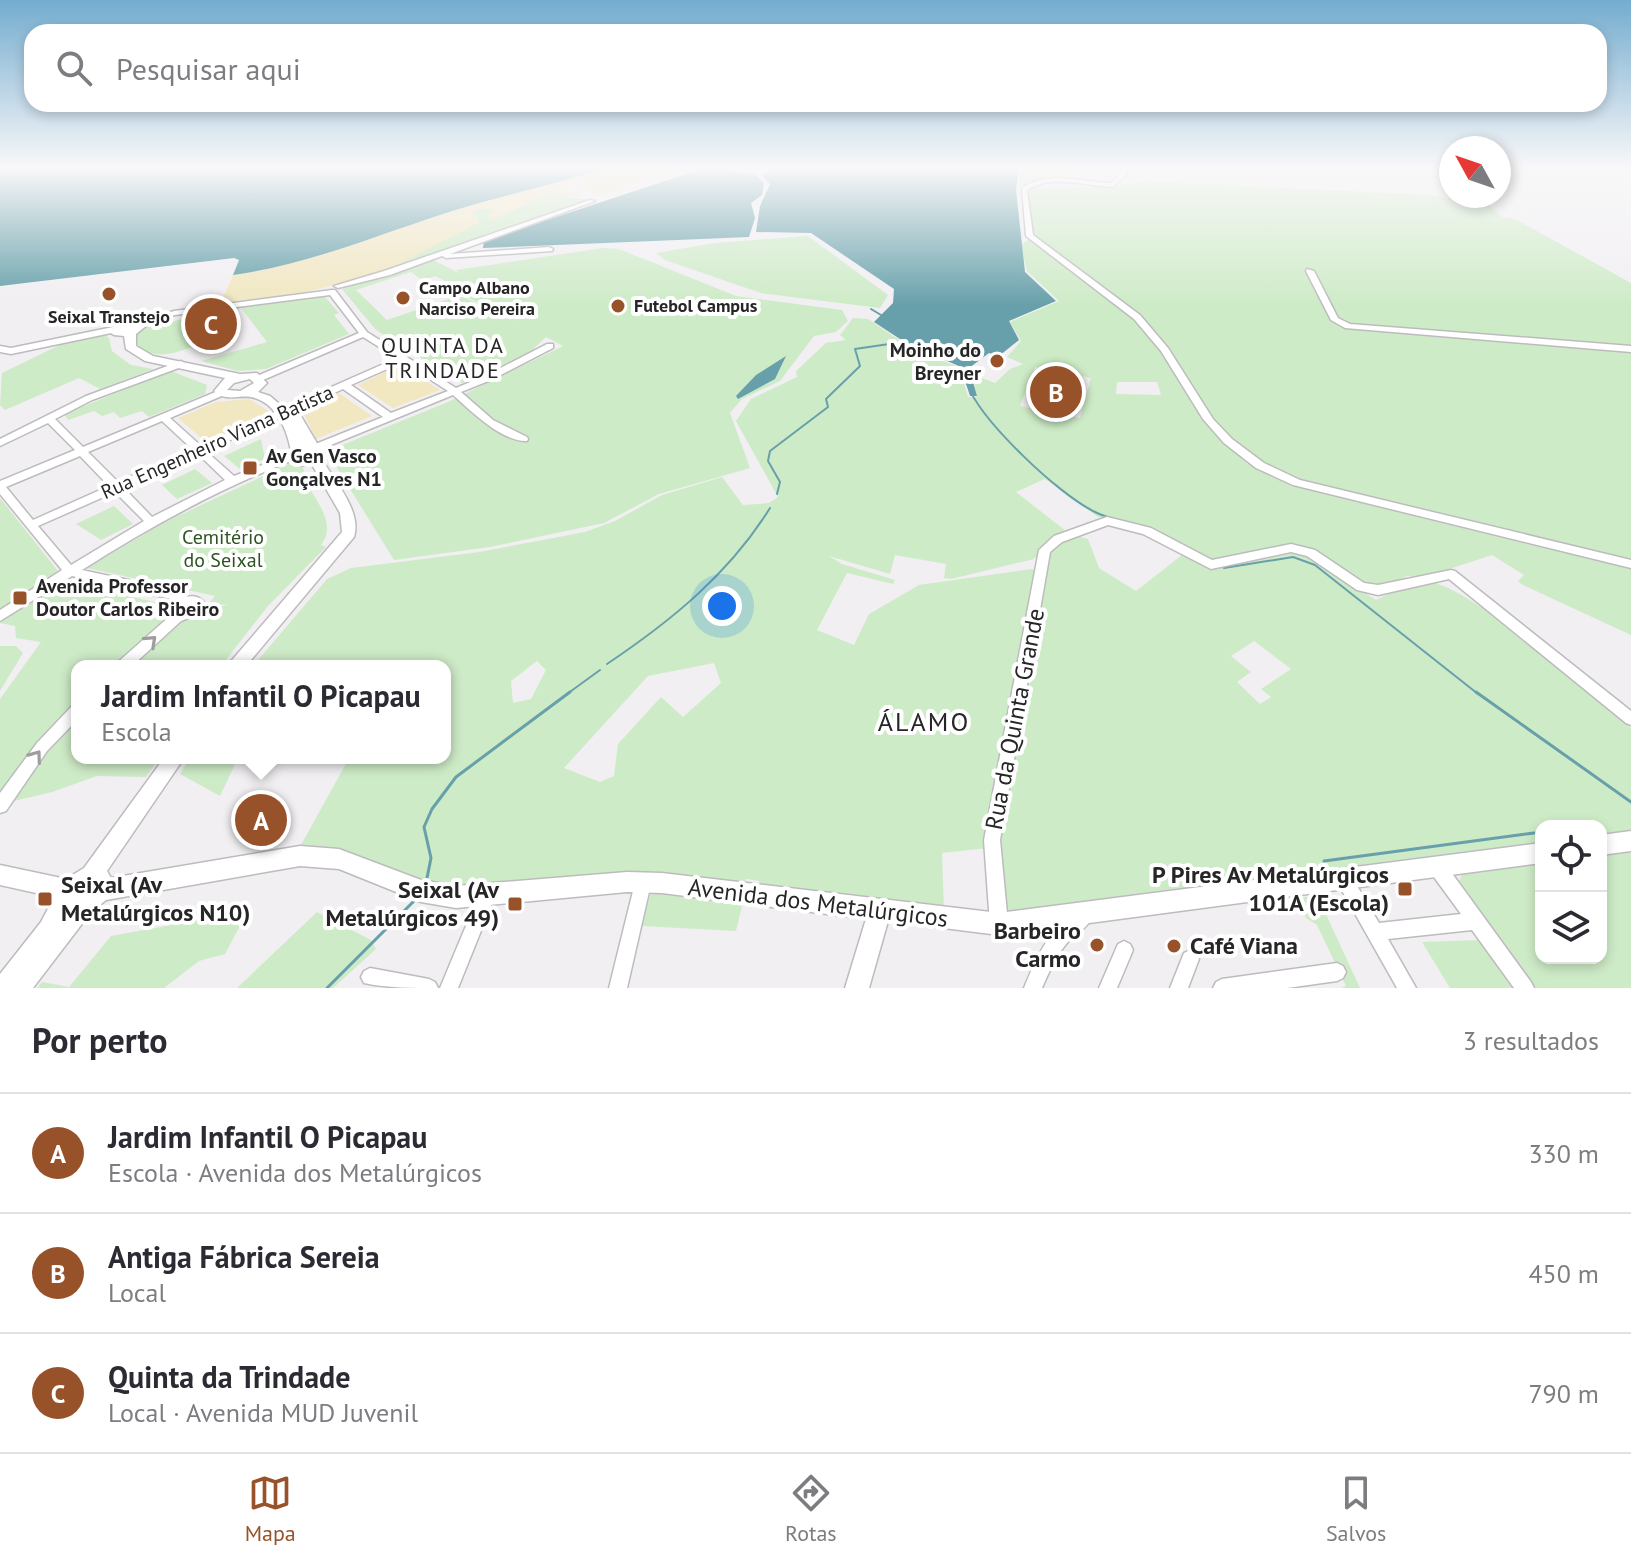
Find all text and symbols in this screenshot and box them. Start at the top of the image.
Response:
search box [24,24,1607,112]
icon: search [52,46,96,90]
text: Pesquisar aqui [116,49,301,88]
north arrow [1439,136,1511,208]
place label: Campo Albano Narciso Pereira [419,276,535,320]
marker: Seixal Transtejo [100,285,118,303]
marker: Campo Albano Narciso Pereira [394,289,412,307]
pin: C [185,294,237,354]
place label: Futebol Campus [634,294,758,317]
marker: Futebol Campus [609,297,627,315]
place label: Seixal Transtejo [48,305,170,328]
district label: QUINTA DA TRINDADE [381,331,505,384]
place label: Moinho do Breyner [890,337,981,386]
marker: Moinho do Breyner [988,352,1006,370]
pin: B [1030,362,1082,422]
street label: Rua Engenheiro Viana Batista [97,379,337,505]
place label: Av Gen Vasco Gonçalves N1 [266,443,382,492]
marker: Av Gen Vasco Gonçalves N1 [241,459,259,477]
park label: Cemitério do Seixal [182,524,264,573]
place label: Avenida Professor Doutor Carlos Ribeiro [36,573,220,622]
your location [702,586,742,626]
marker: Avenida Professor Doutor Carlos Ribeiro [11,589,29,607]
street label: Rua da Quinta Grande [978,606,1051,832]
one-way arrow [141,636,156,650]
popup [71,660,451,764]
text: Jardim Infantil O Picapau [101,676,421,715]
district label: ÁLAMO [878,705,970,738]
text: Escola [101,715,172,748]
one-way arrow [26,750,40,764]
pin: A [235,790,287,850]
map controls [1535,820,1607,964]
button: locate [1535,820,1607,892]
place label: P Pires Av Metalúrgicos 101A (Escola) [1152,859,1389,918]
place label: Seixal (Av Metalúrgicos N10) [61,869,250,928]
street label: Avenida dos Metalúrgicos [686,871,950,934]
place label: Seixal (Av Metalúrgicos 49) [325,874,500,933]
marker: P Pires Av Metalúrgicos 101A (Escola) [1396,880,1414,898]
marker: Seixal (Av Metalúrgicos N10) [36,890,54,908]
button: layers [1535,892,1607,964]
marker: Seixal (Av Metalúrgicos 49) [506,895,524,913]
place label: Barbeiro Carmo [994,915,1081,974]
place label: Café Viana [1190,930,1298,961]
marker: Barbeiro Carmo [1088,936,1106,954]
marker: Café Viana [1165,937,1183,955]
text: Por perto [32,1018,168,1062]
text: 3 resultados [1463,1024,1599,1057]
text: Jardim Infantil O Picapau [108,1117,427,1156]
text: A [50,1137,66,1170]
text: 330 m [1528,1137,1599,1170]
text: Escola · Avenida dos Metalúrgicos [108,1156,482,1189]
text: Antiga Fábrica Sereia [108,1237,380,1276]
text: B [50,1257,66,1290]
text: 450 m [1528,1257,1599,1290]
text: Local [108,1276,166,1309]
text: Quinta da Trindade [108,1357,350,1396]
text: C [51,1377,65,1410]
text: 790 m [1528,1377,1599,1410]
text: Local · Avenida MUD Juvenil [108,1396,418,1429]
tab: Mapa [245,1471,296,1547]
tab: Rotas [785,1471,837,1547]
tab: Salvos [1326,1471,1386,1547]

